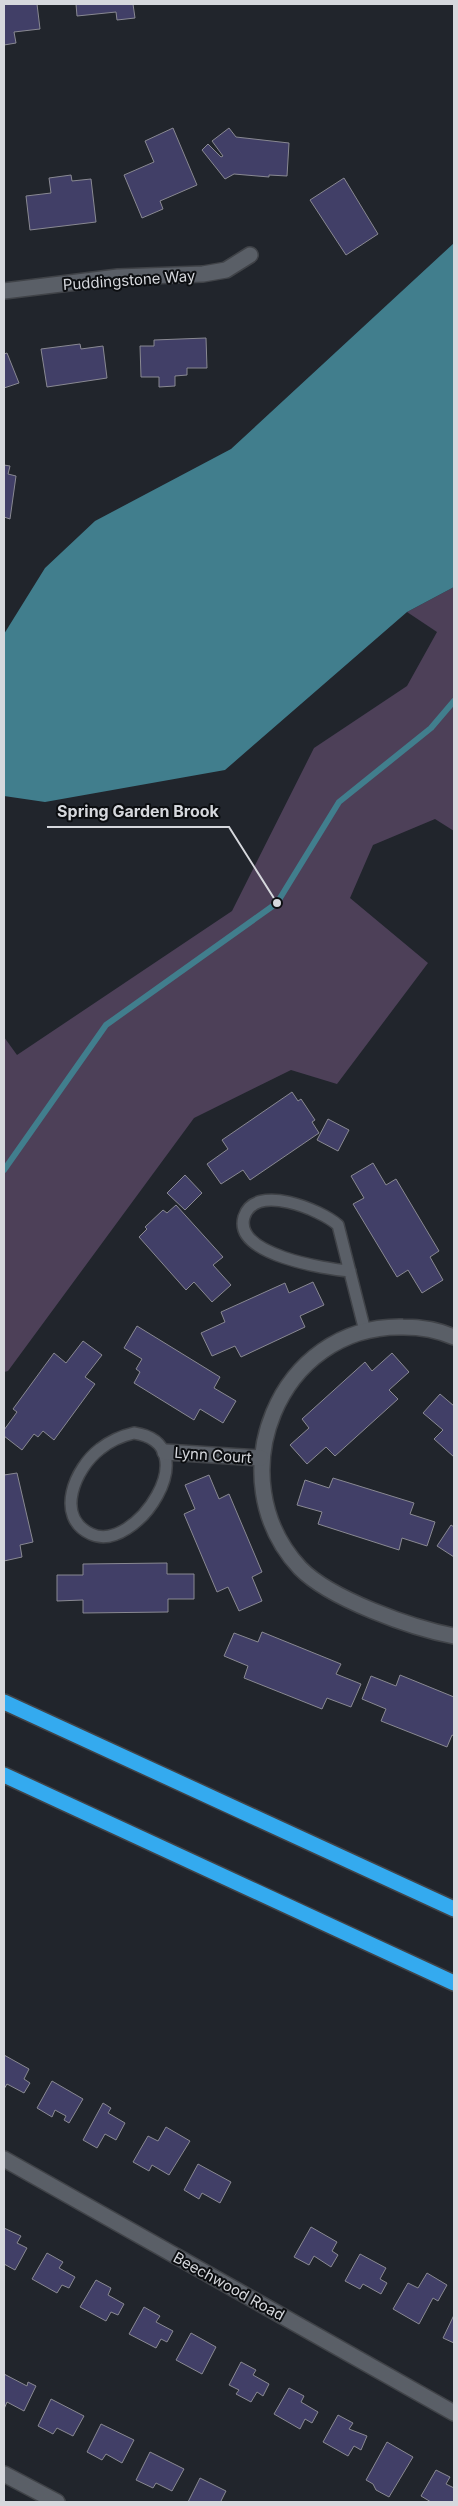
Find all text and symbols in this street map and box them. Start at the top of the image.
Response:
street label: Puddingstone Way [62,266,196,294]
callout: Spring Garden Brook [47,796,229,827]
text: Spring Garden Brook [57,801,220,821]
street label: Lynn Court [174,1443,252,1467]
street label: Beechwood Road [170,2248,288,2324]

